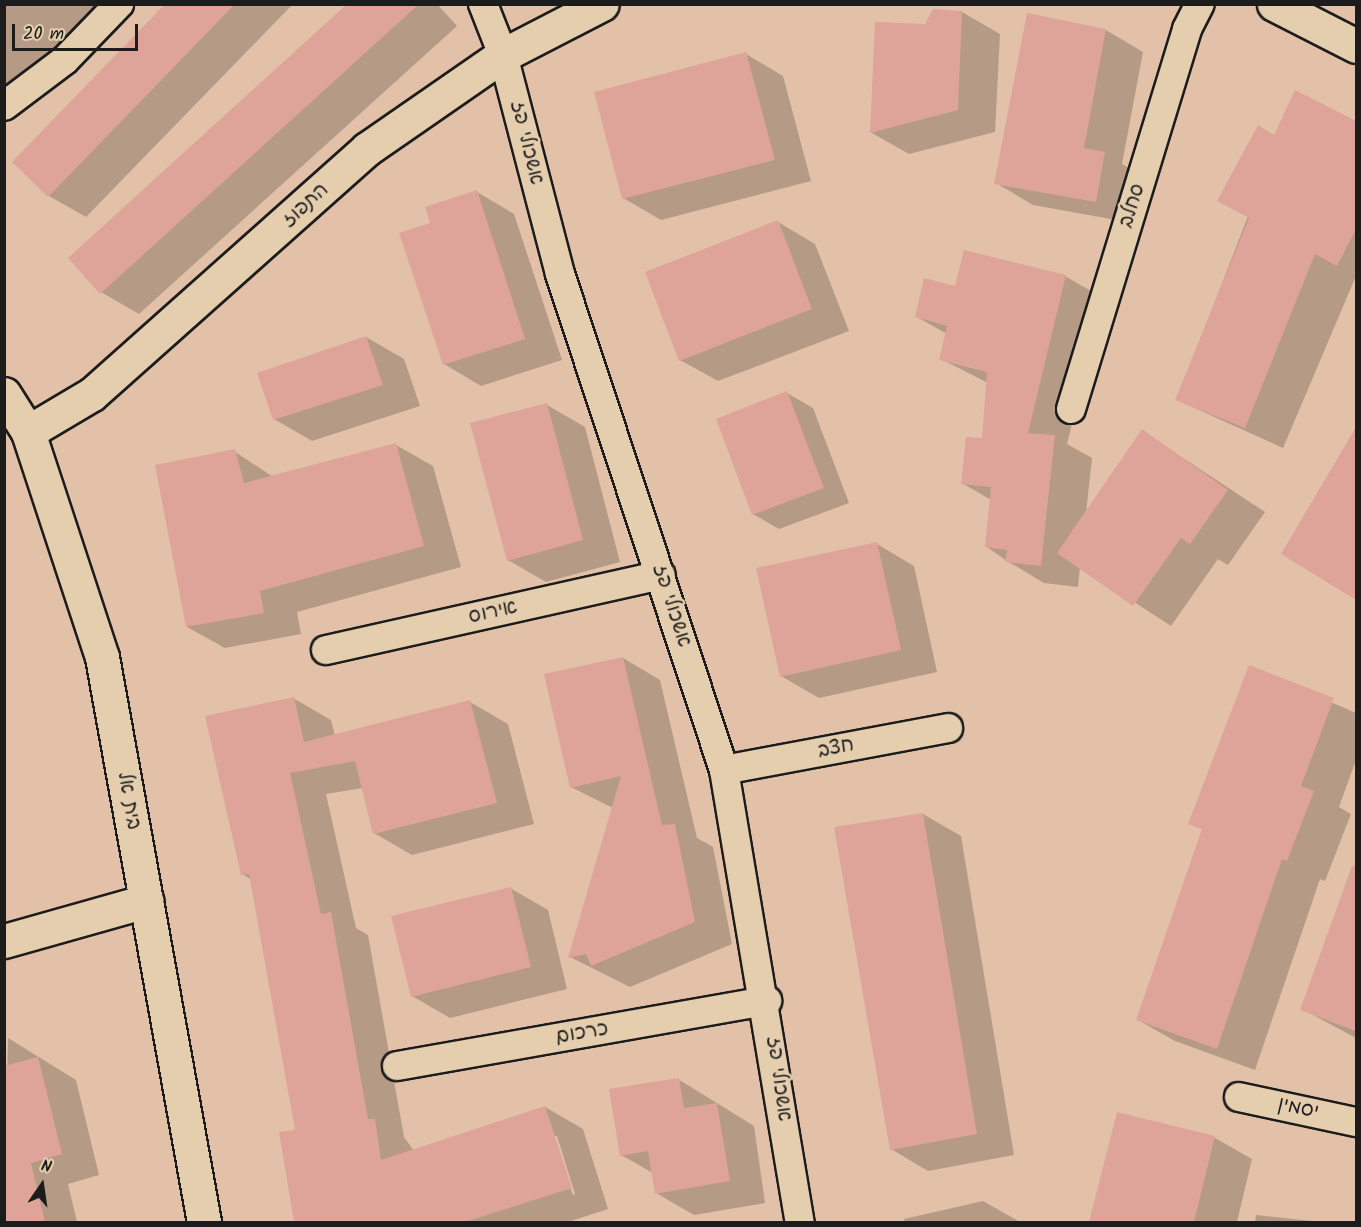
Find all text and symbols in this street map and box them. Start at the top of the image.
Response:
scale bar [15,12,141,50]
text: 20 m [23,20,64,49]
street label: אשכולי פז [504,99,548,187]
street label: התפוז [278,179,334,233]
street label: סחלב [1115,181,1151,231]
street label: אשכולי פז [646,562,696,650]
street label: אירוס [466,596,520,630]
street label: חצב [816,734,856,764]
street label: בית אל [111,770,145,832]
street label: כרכום [554,1018,610,1050]
street label: אשכולי פז [760,1035,796,1123]
street label: יסמין [1275,1093,1321,1125]
text: N [38,1154,54,1180]
north arrow [12,1155,72,1215]

